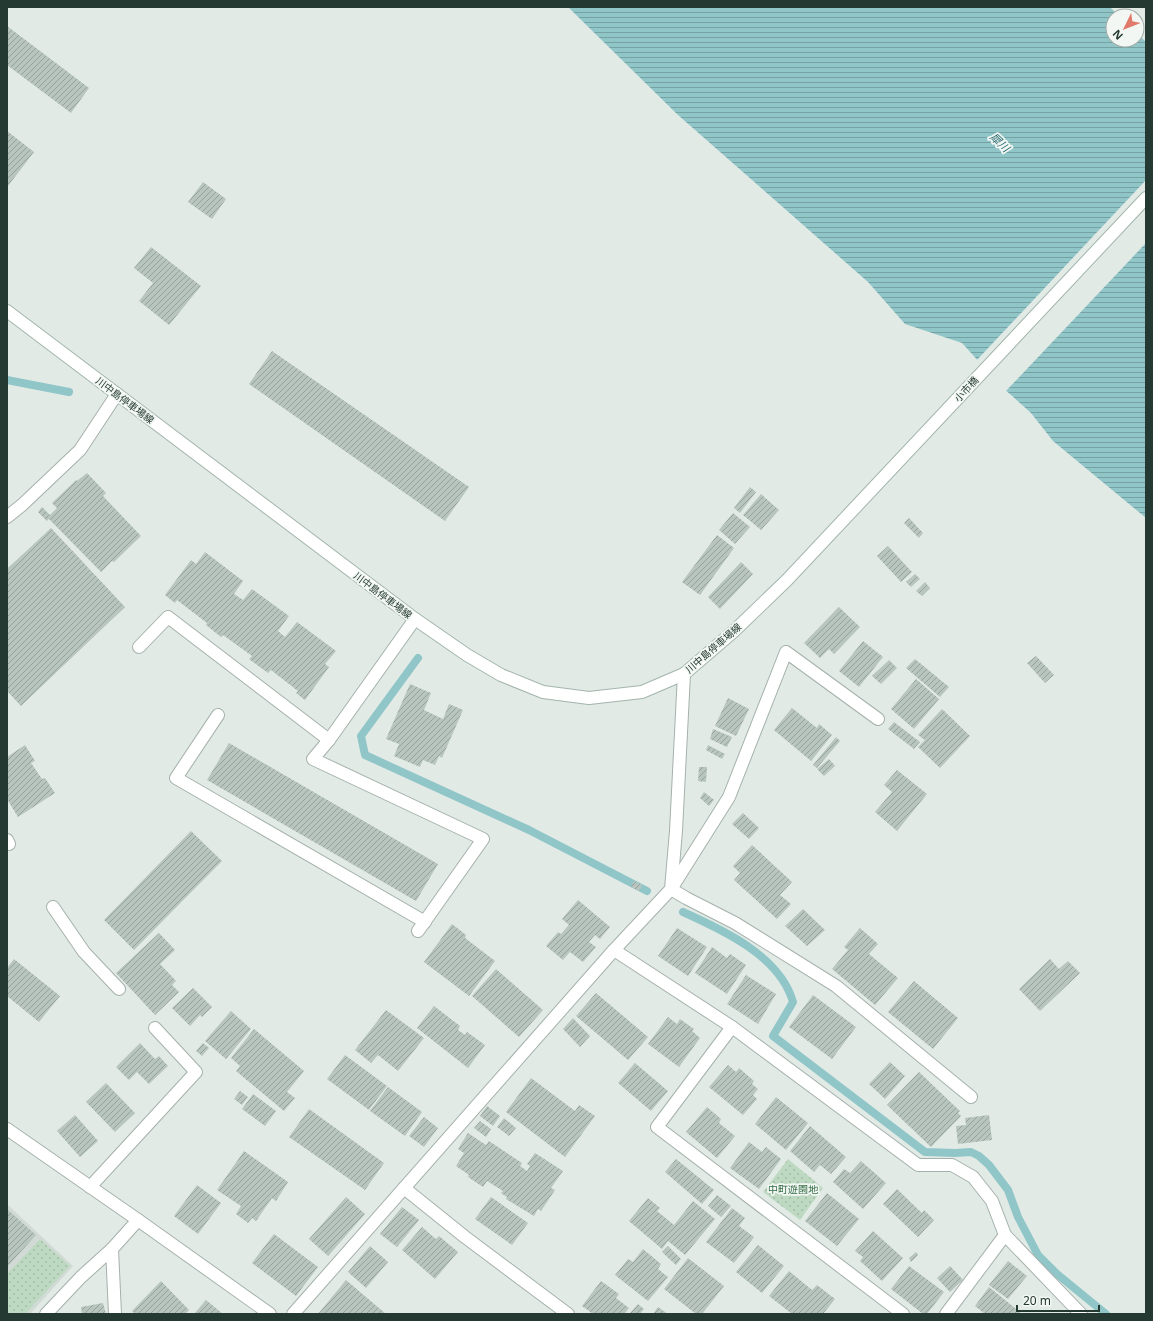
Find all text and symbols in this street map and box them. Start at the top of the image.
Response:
north arrow [1105,8,1145,48]
text: N [1109,27,1126,44]
water label: 犀川 [987,129,1014,156]
street label: 川中島停車場線 [93,373,157,427]
street label: 小市橋 [951,373,981,405]
street label: 川中島停車場線 [351,568,415,622]
street label: 川中島停車場線 [682,620,744,676]
park label: 中町遊園地 [768,1182,819,1196]
scale bar [1017,1287,1099,1313]
text: 20 m [1023,1292,1051,1309]

